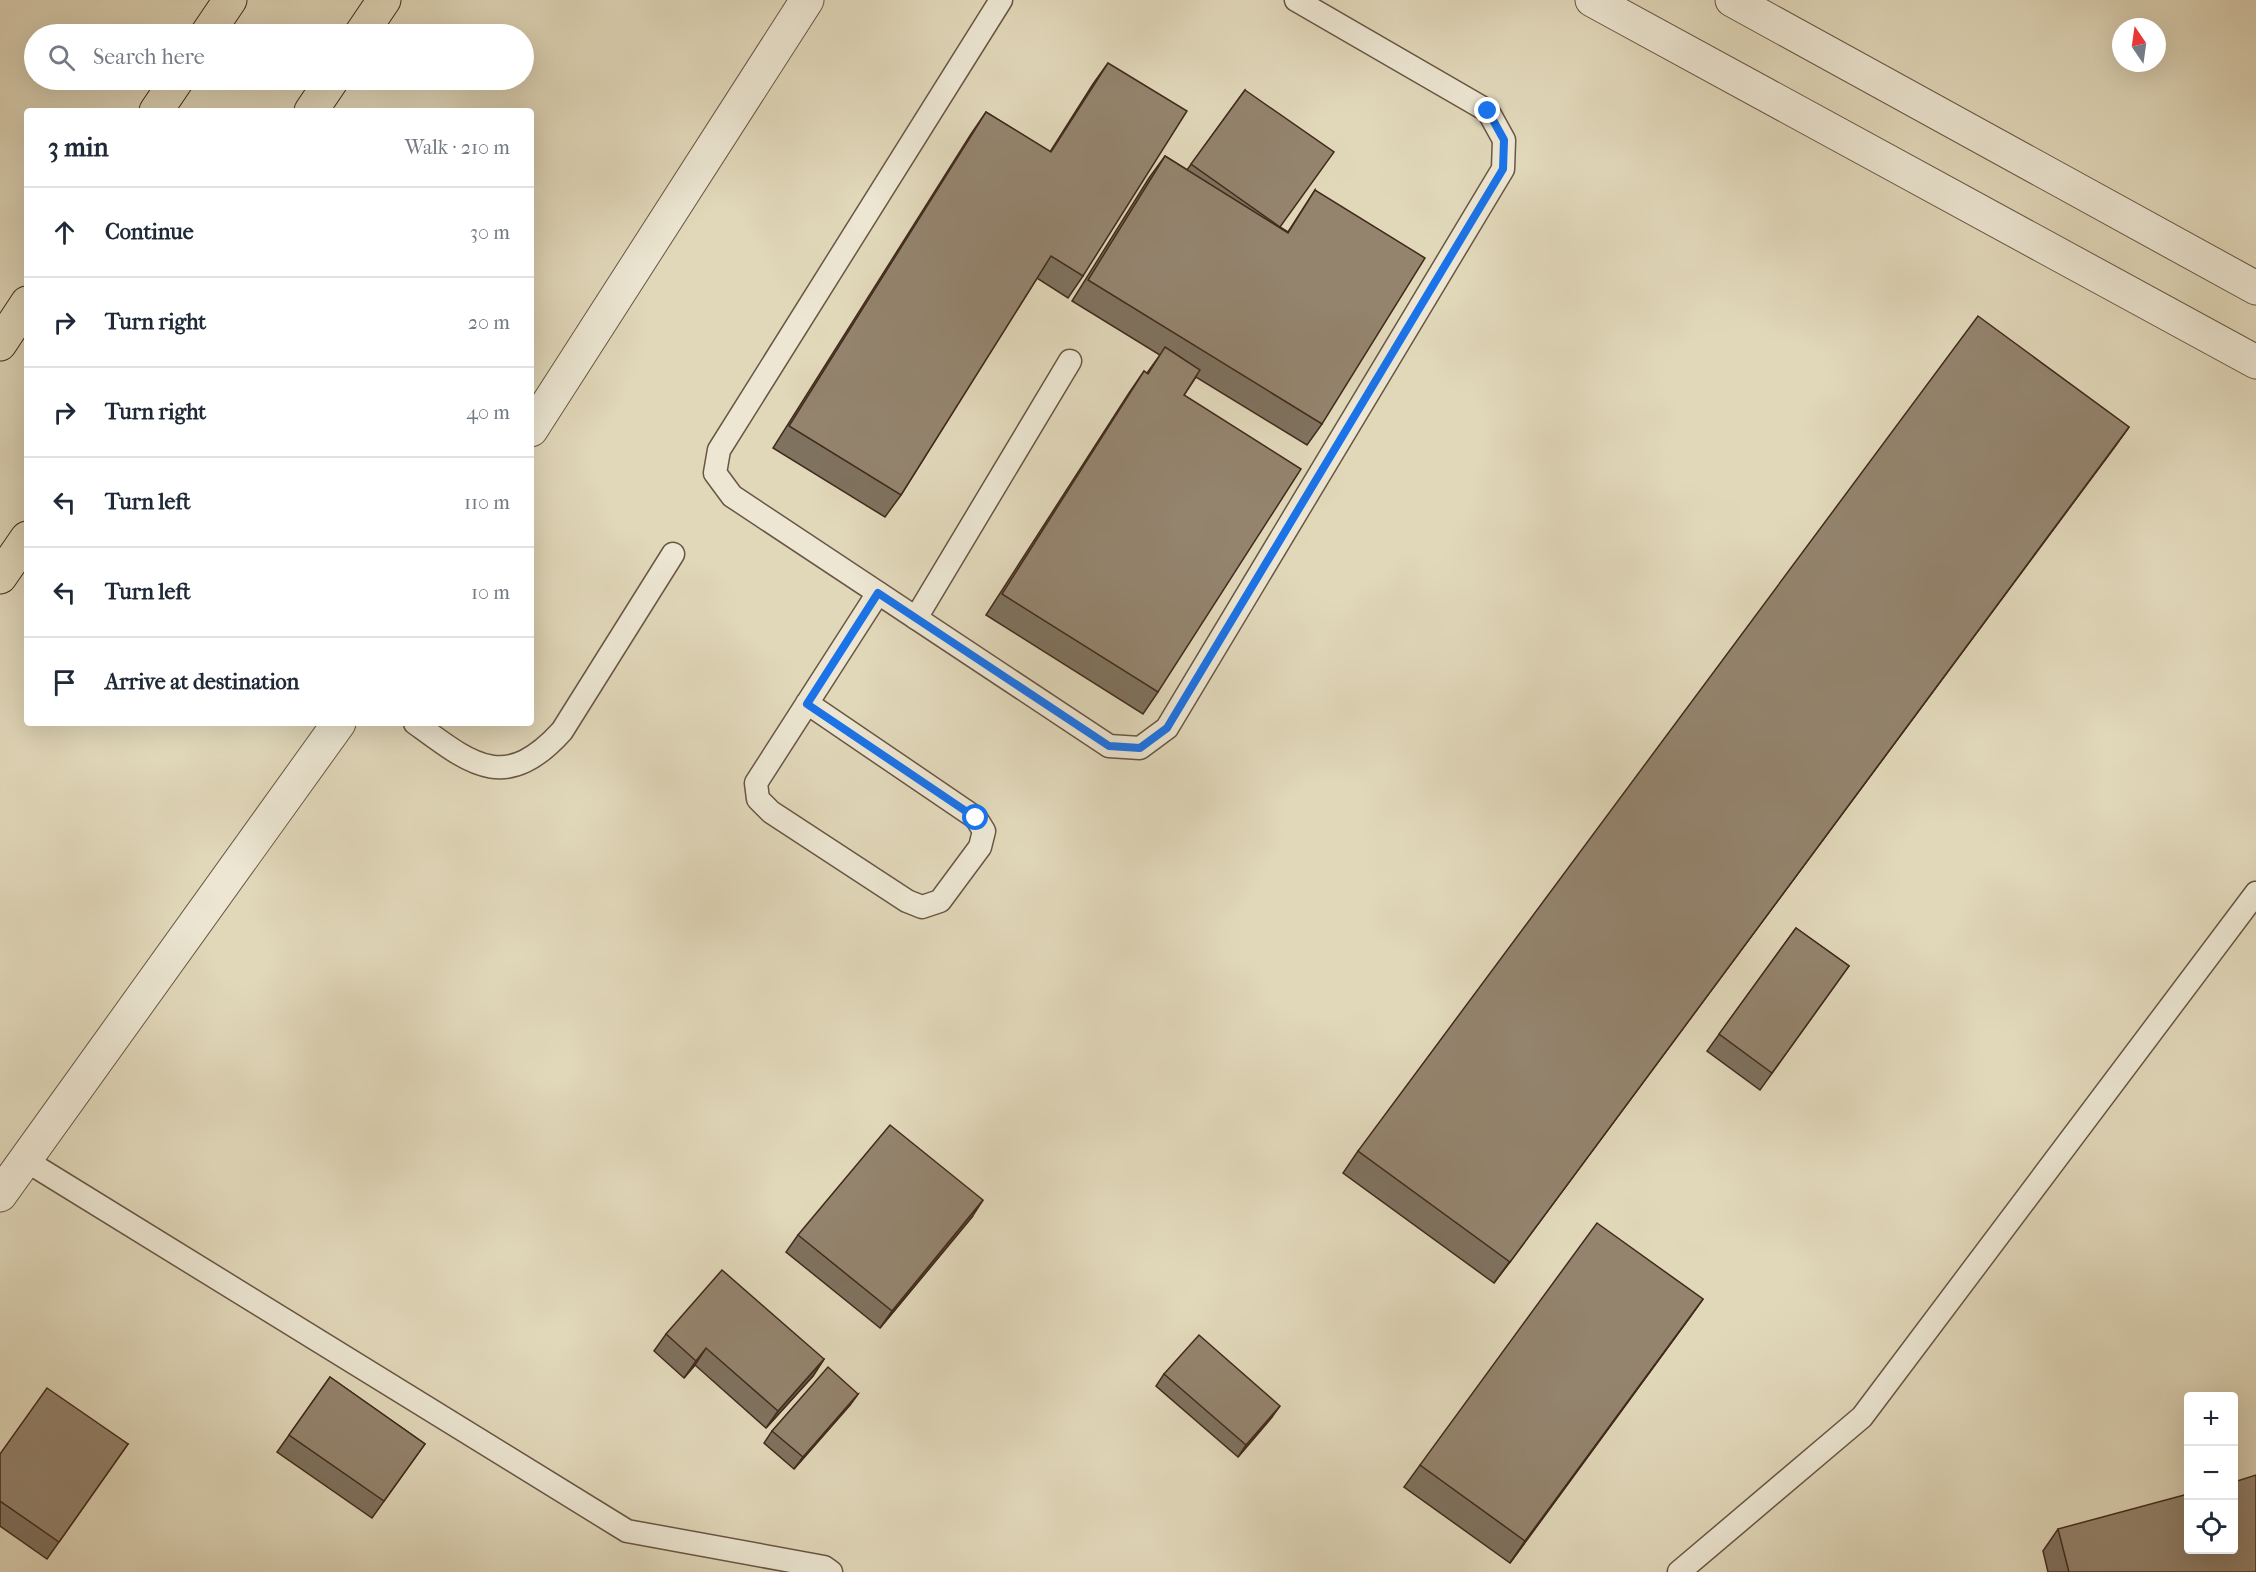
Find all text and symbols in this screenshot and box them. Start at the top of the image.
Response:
north arrow [2112,18,2166,72]
search box [24,24,534,90]
icon: search [45,41,78,74]
text: Search here [93,44,205,70]
route end [1474,97,1500,123]
text: 3 min [48,132,109,163]
text: Walk · 210 m [405,136,510,159]
icon: ahead [48,216,81,249]
text: Continue [105,219,194,245]
text: 30 m [470,221,510,244]
icon: right [48,306,81,339]
text: Turn right [105,309,206,335]
text: 20 m [468,311,510,334]
icon: right [48,396,81,429]
text: Turn right [105,399,206,425]
text: 40 m [466,401,510,424]
icon: left [48,486,81,519]
text: Turn left [105,489,191,515]
text: 110 m [464,491,510,514]
icon: left [48,576,81,609]
text: Turn left [105,579,191,605]
text: 10 m [471,581,510,604]
icon: arrive [48,666,81,699]
text: Arrive at destination [105,669,299,695]
route start [962,804,988,830]
map controls [2184,1392,2238,1554]
button: + [2184,1392,2238,1446]
button: − [2184,1446,2238,1500]
button: locate [2184,1500,2238,1554]

